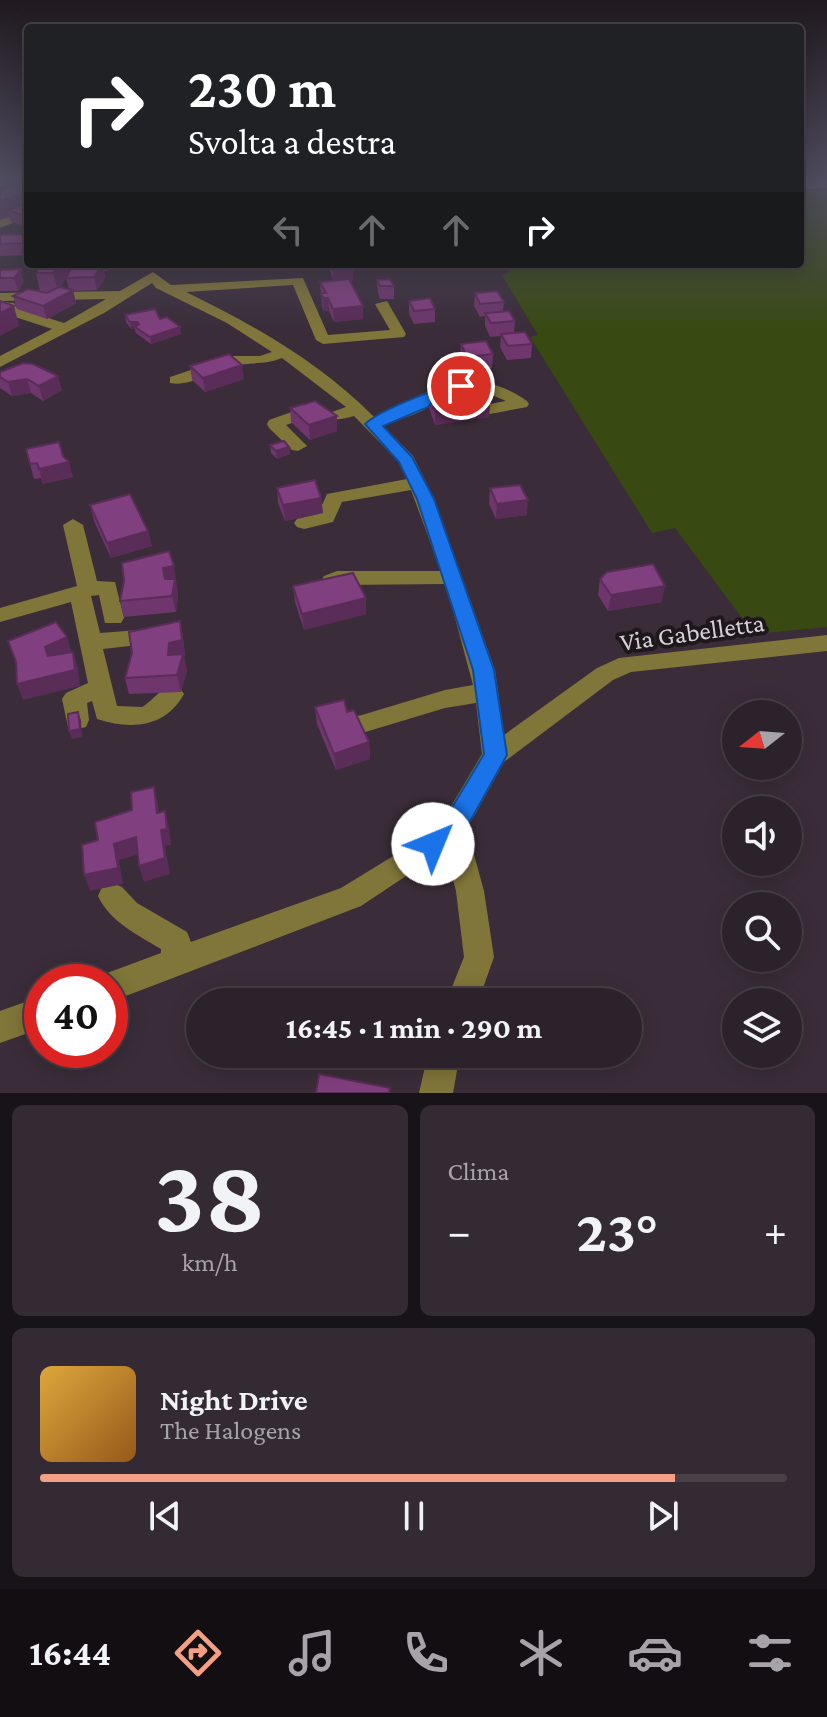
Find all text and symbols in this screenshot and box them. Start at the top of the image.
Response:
icon: right [56,56,160,160]
text: 230 m [188,57,336,119]
text: Svolta a destra [188,122,396,162]
icon: left [266,208,310,252]
icon: ahead [350,208,394,252]
icon: ahead [434,208,478,252]
icon: right [518,208,562,252]
pin [427,352,495,420]
icon: arrive [439,364,483,408]
street label: Via Gabelletta [618,608,766,657]
north arrow [722,700,802,780]
map controls [722,700,802,1068]
button: sound [722,796,802,876]
position arrow [391,802,475,886]
button: search [722,892,802,972]
speed limit sign: 40 [24,964,128,1068]
button: layers [722,988,802,1068]
text: 16:45 · 1 min · 290 m [286,1011,542,1044]
text: 38 [154,1138,265,1253]
text: Clima [448,1157,509,1186]
text: 23° [576,1197,658,1264]
text: − [448,1207,471,1255]
text: + [764,1207,787,1255]
text: km/h [182,1248,238,1277]
text: Night Drive [160,1383,308,1416]
text: The Halogens [160,1416,301,1445]
icon: previous [143,1494,187,1538]
icon: pause [392,1494,436,1538]
icon: next [641,1494,685,1538]
icon: directions [170,1625,226,1681]
icon: music [284,1625,340,1681]
icon: phone [398,1625,454,1681]
icon: climate [513,1625,569,1681]
icon: car [627,1625,683,1681]
icon: filters [742,1625,798,1681]
text: 16:44 [29,1633,111,1673]

